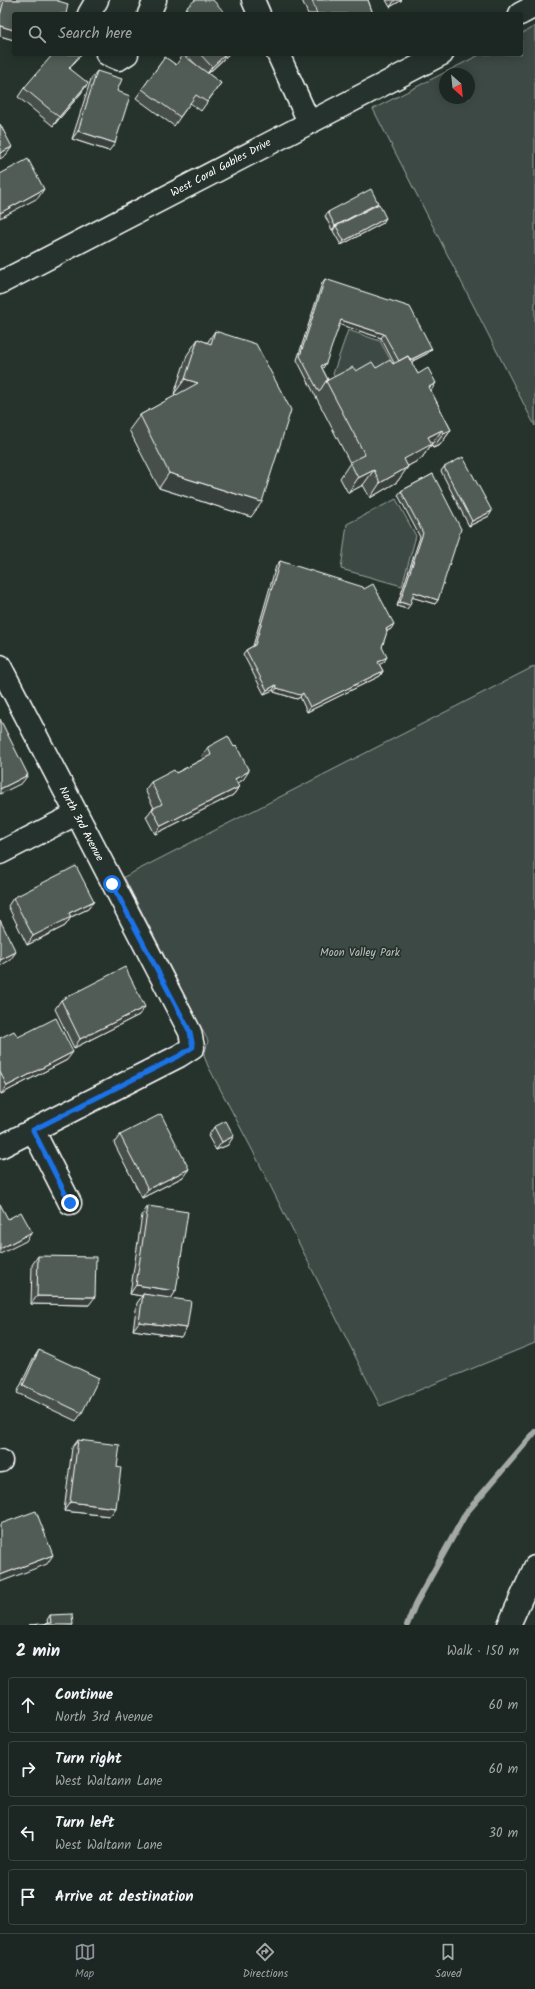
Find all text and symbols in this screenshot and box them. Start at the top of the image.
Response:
search box [12,12,523,56]
text: Search here [58,22,132,46]
icon: search [26,23,48,45]
north arrow [439,68,475,104]
street label: West Coral Gables Drive [167,134,275,202]
street label: North 3rd Avenue [54,783,108,865]
route start [103,875,121,893]
park label: Moon Valley Park [320,944,401,962]
route end [61,1194,79,1212]
text: 2 min [16,1638,60,1665]
text: Walk · 150 m [447,1641,519,1662]
text: Continue [55,1683,113,1707]
icon: ahead [17,1694,39,1716]
text: 60 m [489,1695,518,1716]
text: North 3rd Avenue [55,1707,153,1728]
text: Turn right [55,1747,122,1771]
icon: right [17,1758,39,1780]
text: 60 m [489,1759,518,1780]
text: West Waltann Lane [55,1771,162,1792]
text: Turn left [55,1811,115,1835]
icon: left [17,1822,39,1844]
text: 30 m [489,1823,518,1844]
text: West Waltann Lane [55,1835,162,1856]
text: Arrive at destination [55,1885,194,1909]
icon: arrive [17,1886,39,1908]
tab: Map [74,1941,96,1983]
tab: Directions [243,1941,288,1983]
tab: Saved [435,1941,461,1983]

